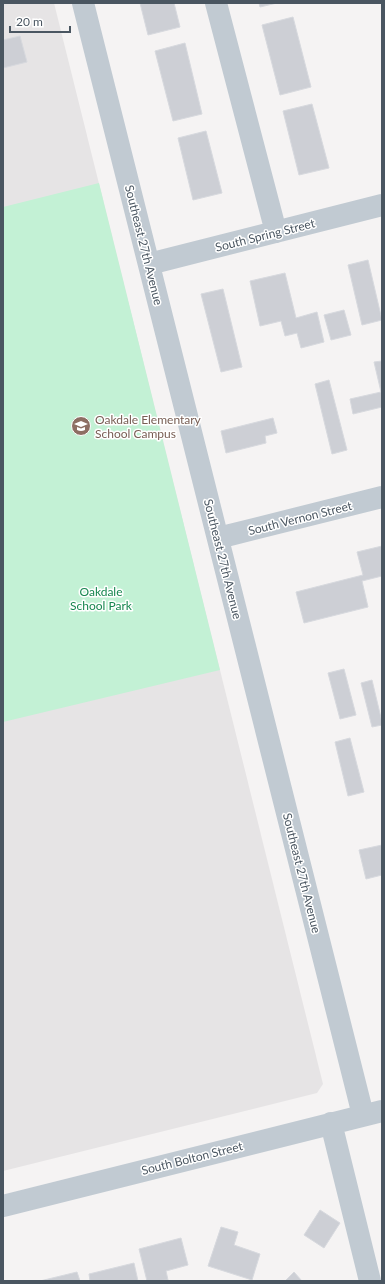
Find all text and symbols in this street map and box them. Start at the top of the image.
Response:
scale bar [10,8,70,34]
text: 20 m [16,14,43,29]
street label: Southeast 27th Avenue [122,183,166,307]
street label: South Spring Street [214,215,317,255]
place label: Oakdale Elementary School Campus [95,412,202,441]
school or university icon: Oakdale Elementary School Campus [70,415,92,437]
street label: Southeast 27th Avenue [201,497,245,621]
street label: South Vernon Street [247,498,354,538]
park label: Oakdale School Park [70,584,133,613]
street label: Southeast 27th Avenue [280,811,324,935]
street label: South Bolton Street [140,1138,245,1178]

